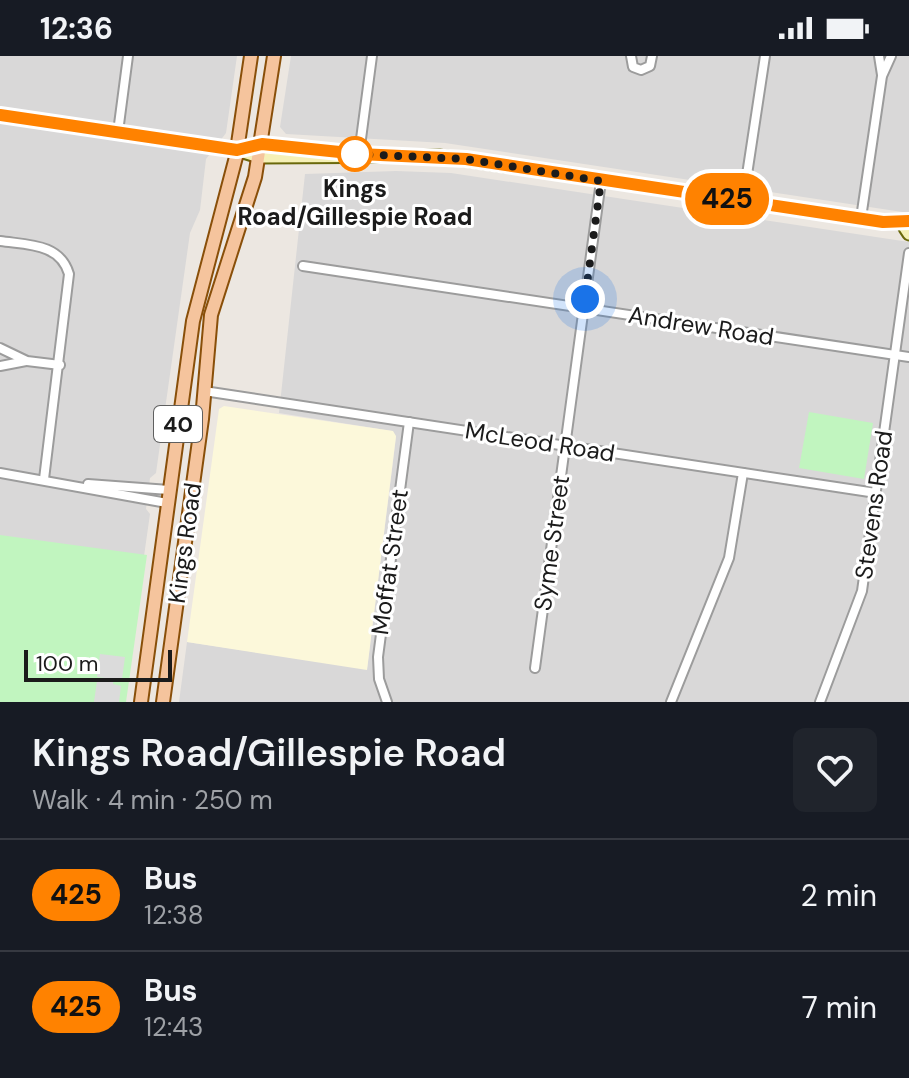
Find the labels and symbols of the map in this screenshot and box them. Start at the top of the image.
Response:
marker: Kings Road/Gillespie Road [338,137,372,171]
place label: Kings Road/Gillespie Road [238,173,472,232]
line badge: 425 [681,173,773,225]
your location [565,279,605,319]
street label: Andrew Road [626,299,776,352]
road number: 40 [154,406,202,442]
street label: McLeod Road [463,414,617,469]
street label: Stevens Road [848,429,899,581]
street label: Syme Street [527,473,576,613]
street label: Kings Road [161,481,208,605]
street label: Moffat Street [364,487,415,637]
scale bar [24,646,172,682]

